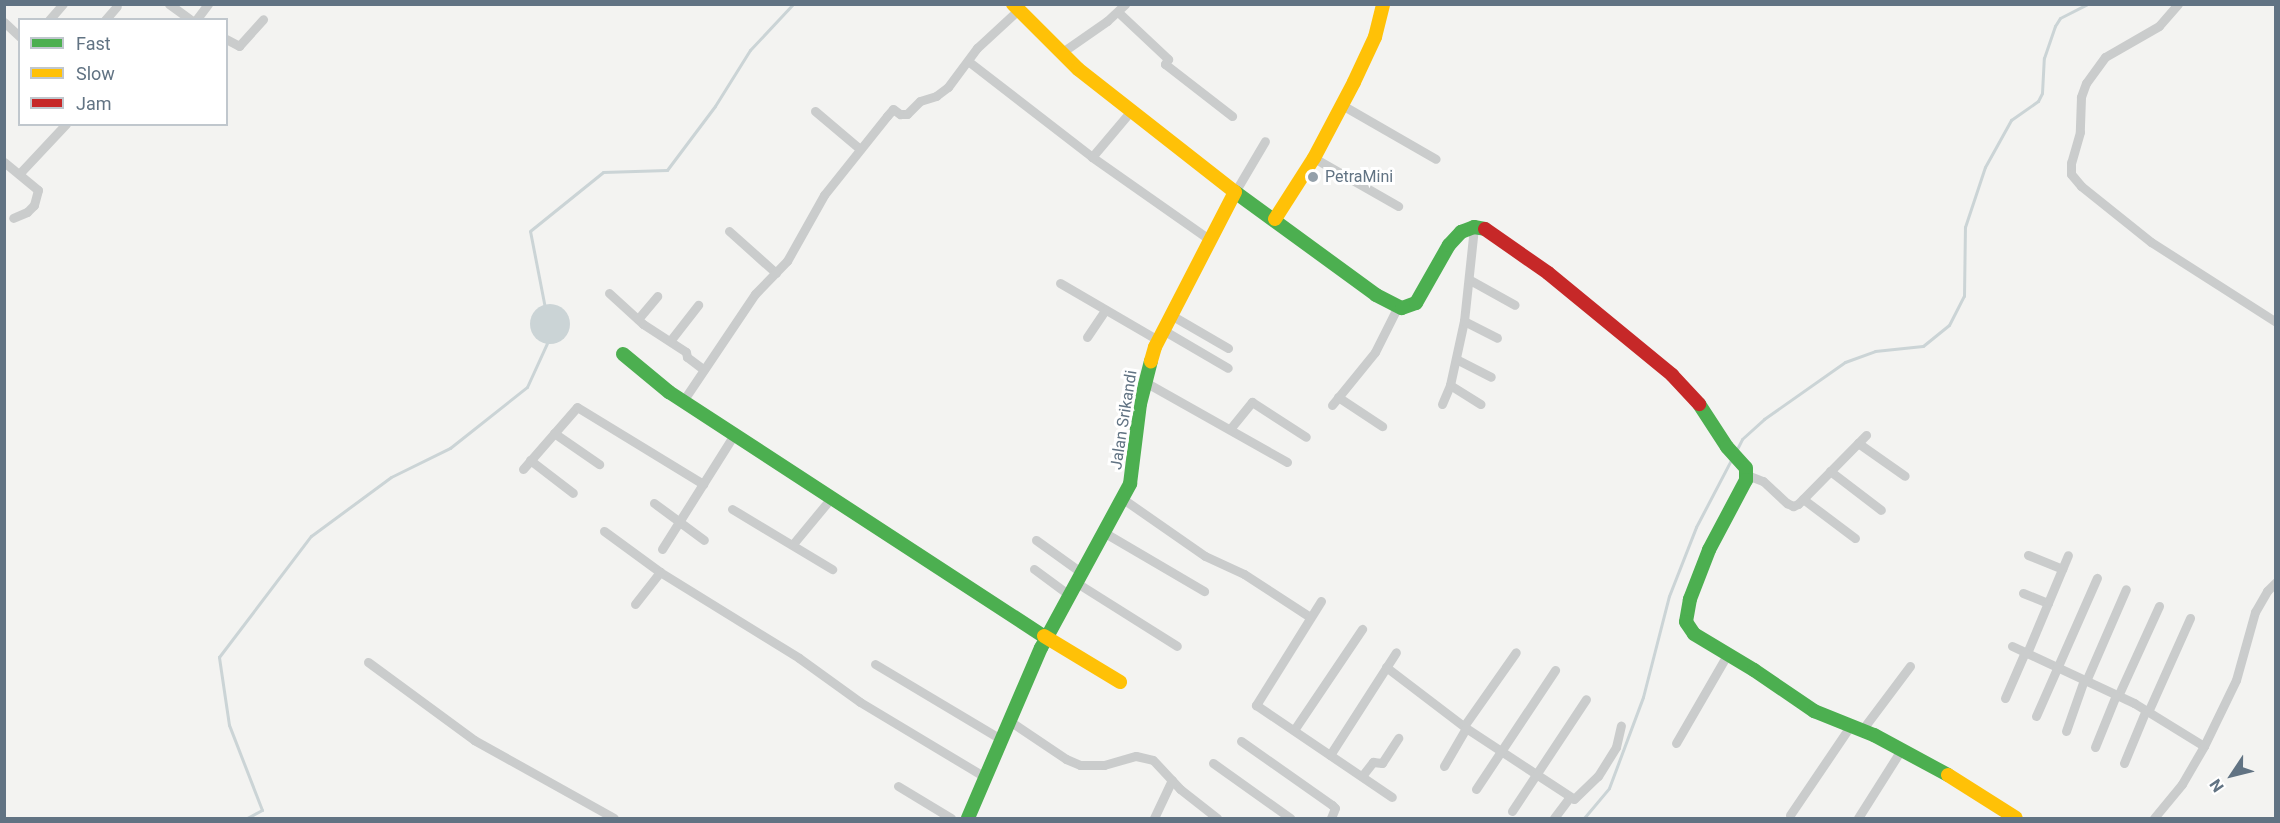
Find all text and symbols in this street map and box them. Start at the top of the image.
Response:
legend [18,18,228,126]
text: Fast [76,33,111,54]
text: Slow [76,63,115,84]
text: Jam [76,93,112,114]
place label: PetraMini [1325,167,1393,187]
marker: PetraMini [1306,170,1320,184]
street label: Jalan Srikandi [1107,369,1141,471]
north arrow [2202,745,2262,805]
text: N [2206,776,2228,796]

